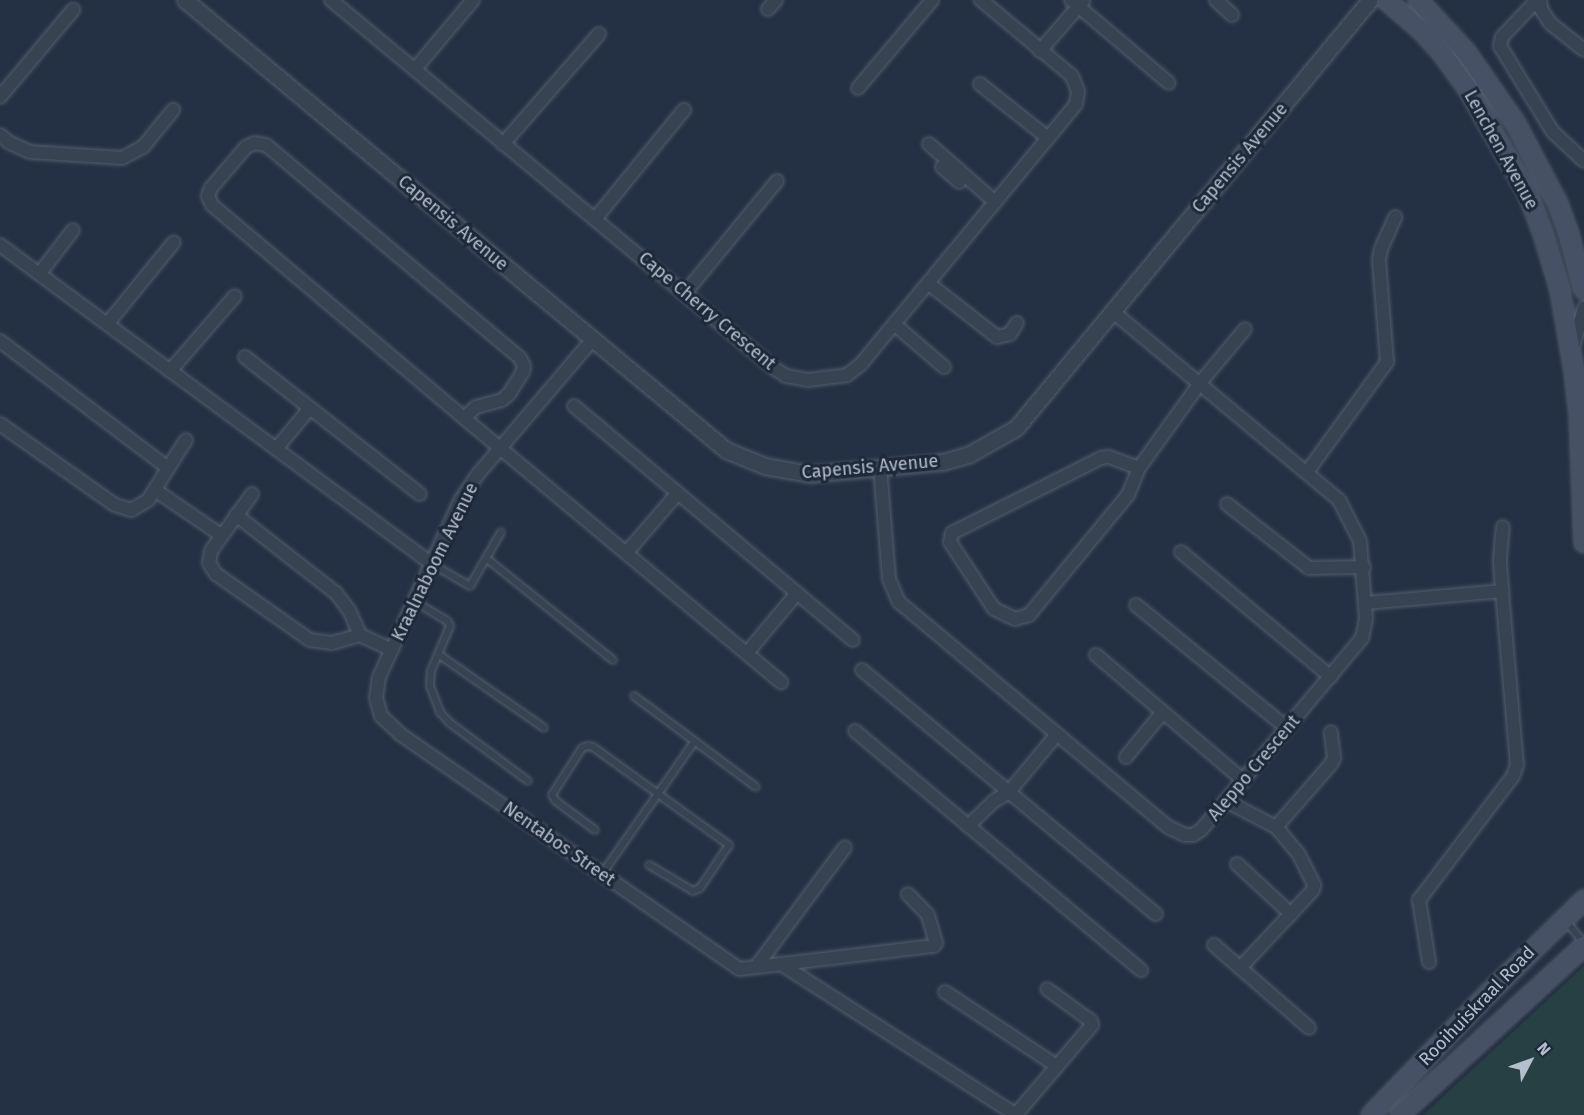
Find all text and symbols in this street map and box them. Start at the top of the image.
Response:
street label: Lenchen Avenue [1459,87,1543,213]
street label: Capensis Avenue [1188,99,1292,217]
street label: Capensis Avenue [394,171,512,275]
street label: Cape Cherry Crescent [634,247,780,375]
street label: Capensis Avenue [801,450,939,484]
street label: Kraalnaboom Avenue [387,479,483,645]
street label: Aleppo Crescent [1203,711,1305,825]
street label: Nentabos Street [499,797,619,891]
street label: Rooihuiskraal Road [1414,942,1540,1070]
north arrow [1500,1031,1560,1091]
text: N [1533,1039,1555,1059]

